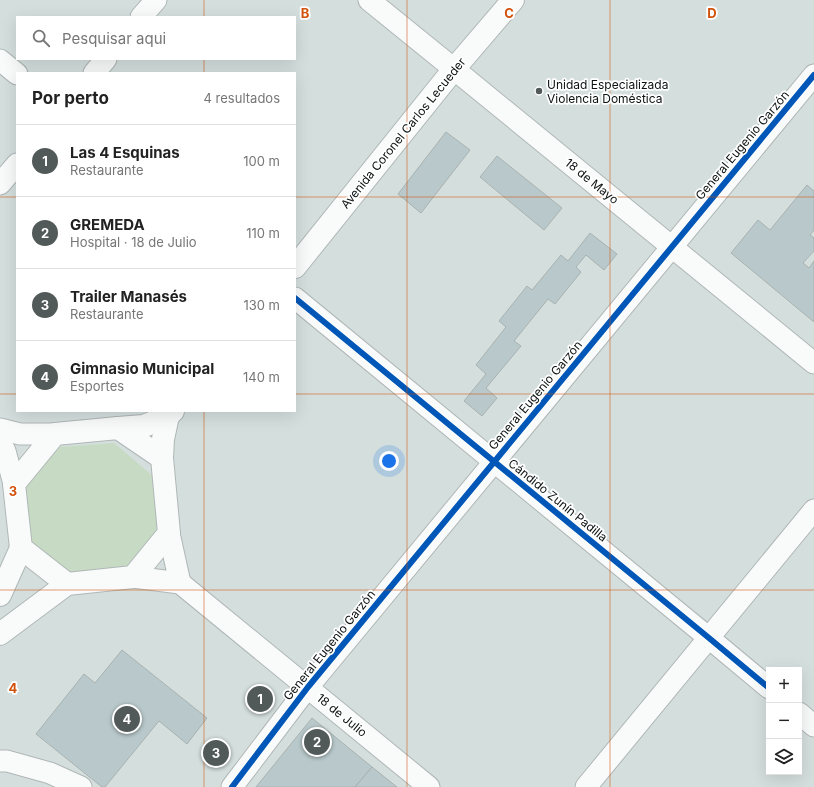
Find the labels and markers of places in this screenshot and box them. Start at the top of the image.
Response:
place label: Unidad Especializada Violencia Doméstica [547,77,668,106]
marker: Unidad Especializada Violencia Doméstica [534,86,544,96]
pin: 1 [247,684,273,714]
pin: 4 [114,704,140,734]
pin: 2 [304,727,330,757]
pin: 3 [203,738,229,768]

